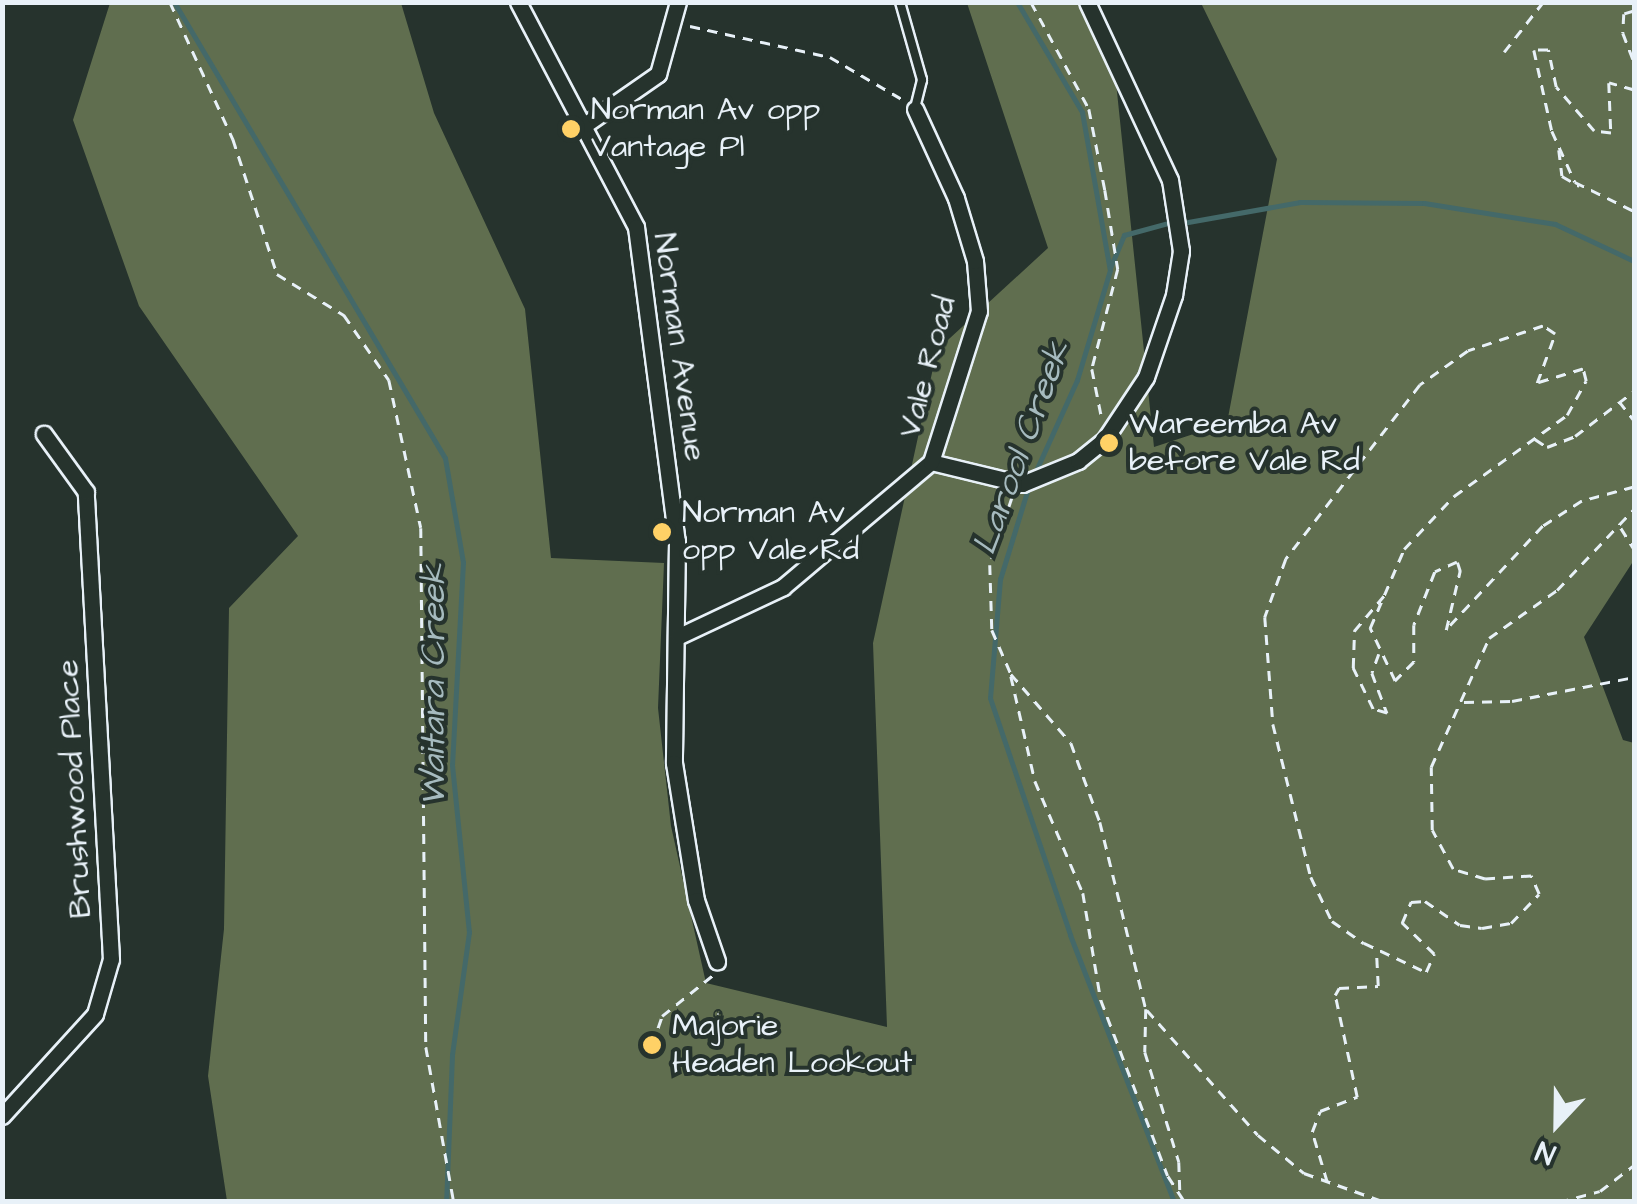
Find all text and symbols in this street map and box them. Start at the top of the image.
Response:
place label: Norman Av opp Vantage Pl [591,92,820,167]
marker: Norman Av opp Vantage Pl [560,118,582,140]
street label: Norman Avenue [644,231,714,463]
street label: Vale Road [891,292,965,442]
water label: Larool Creek [964,336,1080,560]
place label: Wareemba Av before Vale Rd [1129,406,1360,481]
marker: Wareemba Av before Vale Rd [1098,432,1120,454]
place label: Norman Av opp Vale Rd [682,495,859,570]
marker: Norman Av opp Vale Rd [651,521,673,543]
water label: Waitara Creek [413,564,455,806]
street label: Brushwood Place [49,659,101,919]
place label: Majorie Headen Lookout [672,1008,912,1083]
marker: Majorie Headen Lookout [641,1034,663,1056]
north arrow [1507,1074,1607,1174]
text: N [1530,1131,1561,1174]

